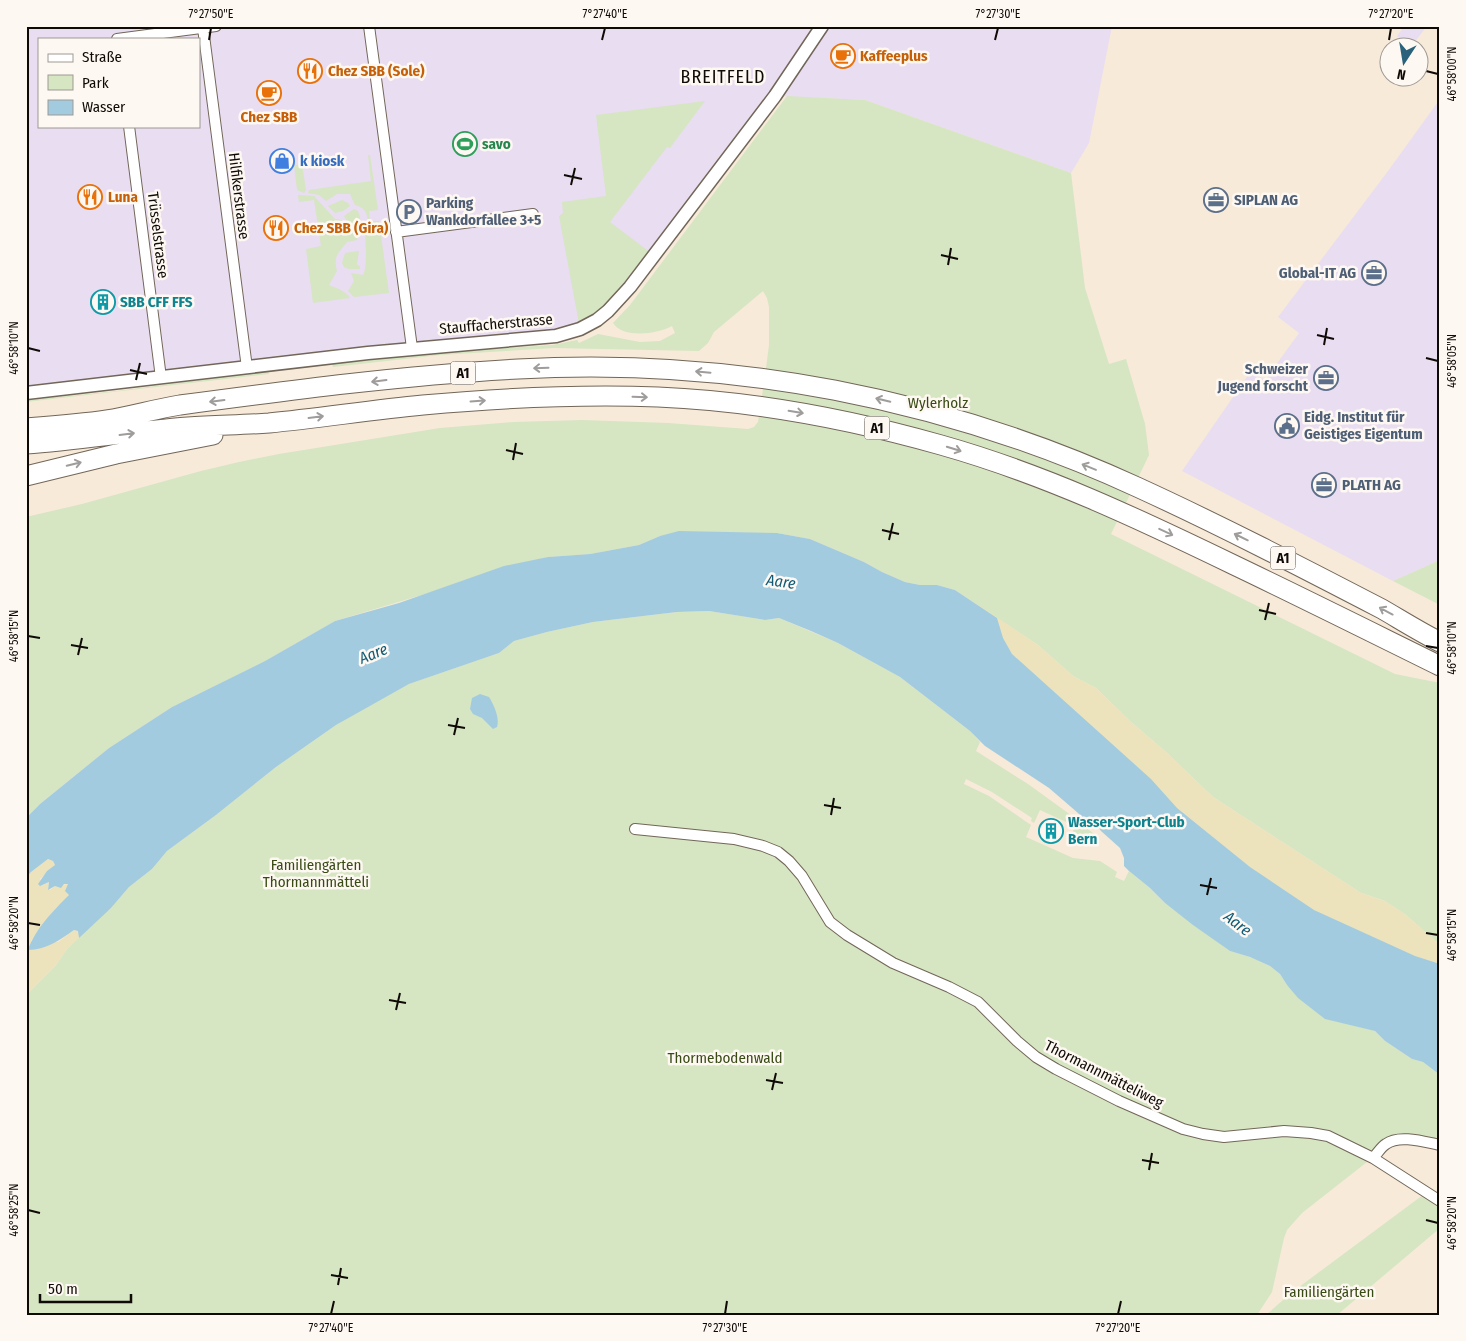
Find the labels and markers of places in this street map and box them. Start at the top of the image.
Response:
cafe icon: Kaffeeplus [830,43,856,69]
place label: Kaffeeplus [860,47,928,65]
restaurant icon: Chez SBB (Sole) [297,58,323,84]
place label: Chez SBB (Sole) [328,62,425,80]
cafe icon: Chez SBB [256,80,282,106]
place label: Chez SBB [241,108,298,126]
sports icon: savo [452,131,478,157]
place label: savo [482,135,511,153]
shop icon: k kiosk [269,148,295,174]
place label: k kiosk [300,152,345,170]
restaurant icon: Luna [77,184,103,210]
office icon: SIPLAN AG [1203,187,1229,213]
place label: Luna [108,188,138,206]
place label: SIPLAN AG [1234,191,1298,209]
place label: Parking Wankdorfallee 3+5 [426,194,541,229]
parking icon: Parking Wankdorfallee 3+5 [396,199,422,225]
restaurant icon: Chez SBB (Gira) [263,215,289,241]
place label: Chez SBB (Gira) [294,219,389,237]
office icon: Global-IT AG [1361,260,1387,286]
place label: Global-IT AG [1279,264,1356,282]
building icon: SBB CFF FFS [90,289,116,315]
place label: SBB CFF FFS [120,293,193,311]
place label: Schweizer Jugend forscht [1217,360,1309,395]
office icon: Schweizer Jugend forscht [1313,365,1339,391]
place label: Eidg. Institut für Geistiges Eigentum [1304,408,1423,443]
public building icon: Eidg. Institut für Geistiges Eigentum [1274,413,1300,439]
office icon: PLATH AG [1311,472,1337,498]
place label: PLATH AG [1342,476,1401,494]
place label: Wasser-Sport-Club Bern [1068,813,1185,848]
building icon: Wasser-Sport-Club Bern [1038,818,1064,844]

